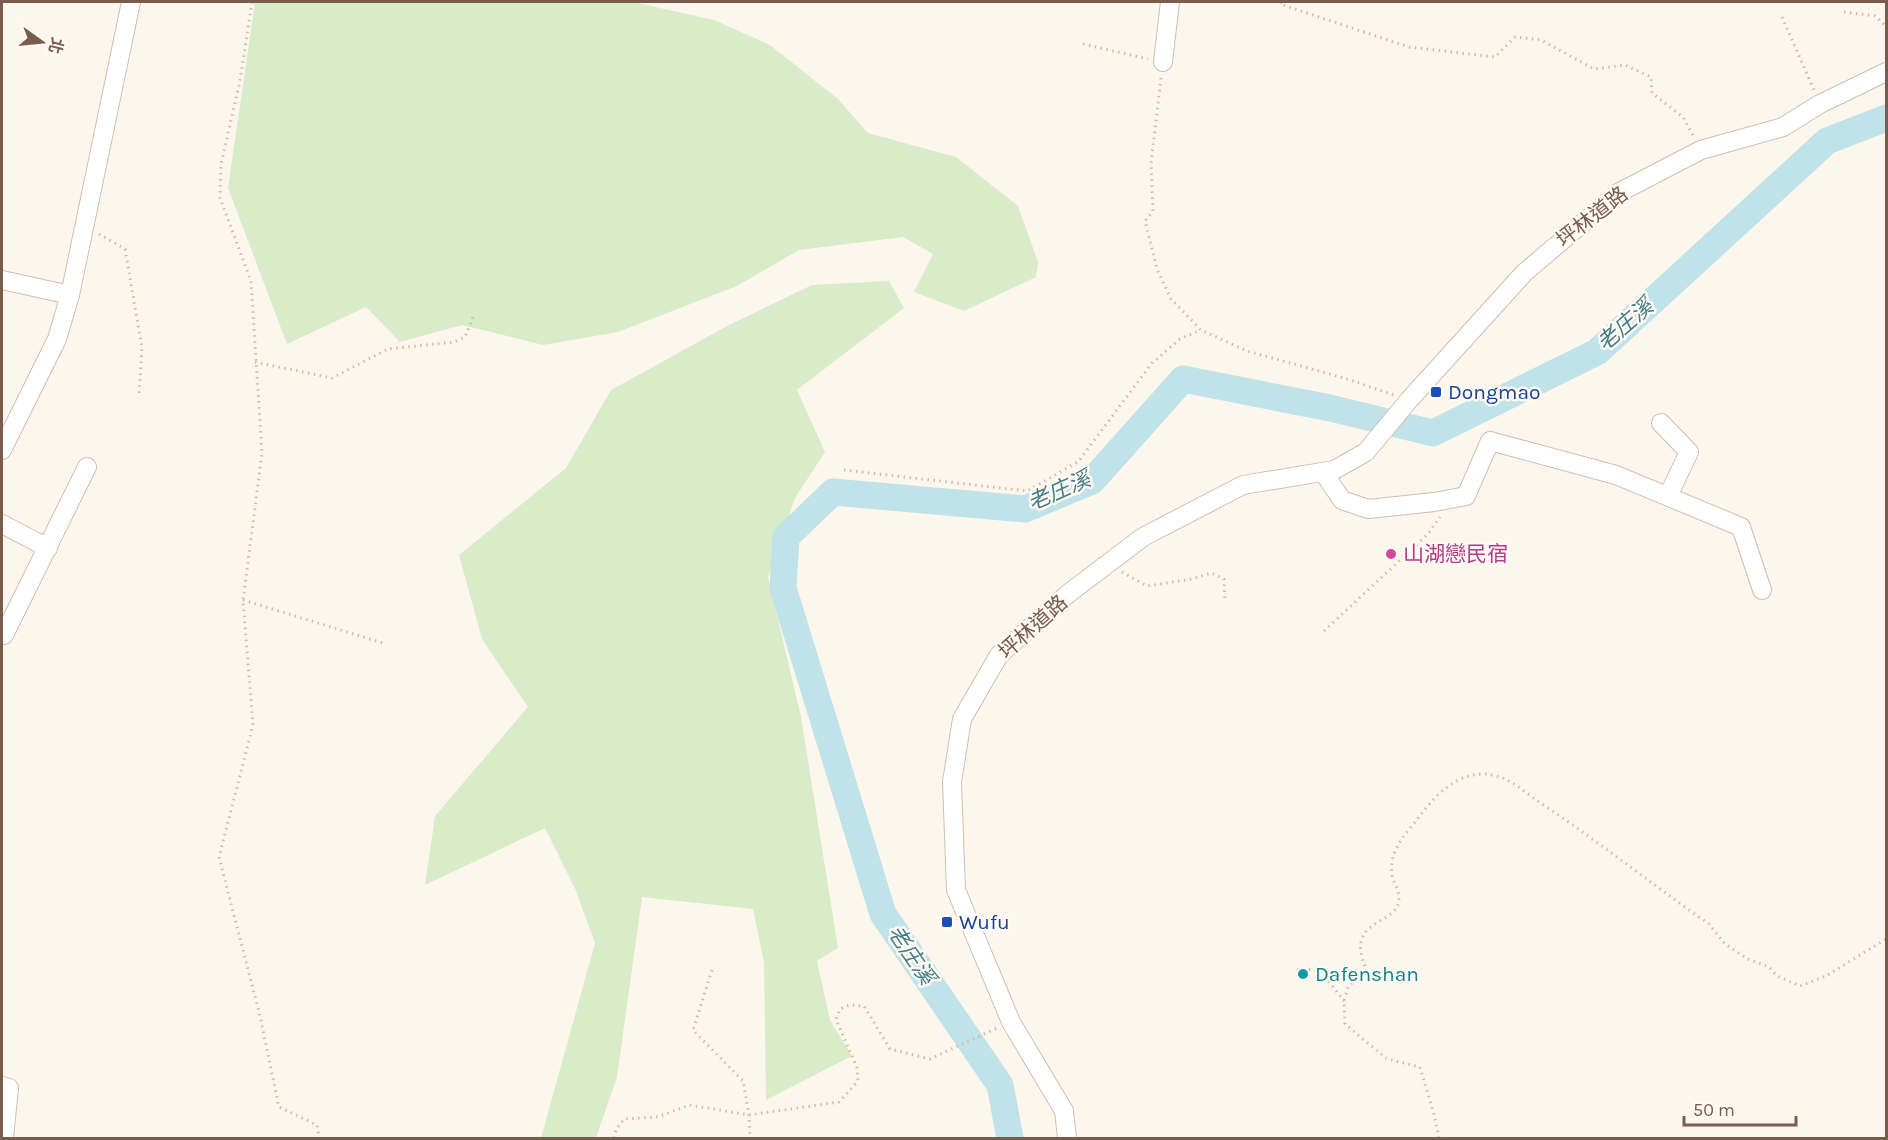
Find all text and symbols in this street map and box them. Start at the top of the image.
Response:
north arrow [12,12,72,72]
text: 北 [45,36,67,56]
street label: 坪林道路 [1552,182,1632,252]
water label: 老庄溪 [1592,292,1661,356]
place label: Dongmao [1448,380,1541,404]
marker: Dongmao [1429,385,1443,399]
water label: 老庄溪 [1024,464,1097,516]
place label: 山湖戀民宿 [1403,542,1508,566]
marker: 山湖戀民宿 [1384,547,1398,561]
street label: 坪林道路 [994,590,1072,664]
place label: Wufu [959,910,1010,934]
marker: Wufu [940,915,954,929]
water label: 老庄溪 [882,920,942,992]
place label: Dafenshan [1315,962,1419,986]
marker: Dafenshan [1296,967,1310,981]
scale bar [1684,1089,1796,1127]
text: 50 m [1693,1099,1735,1121]

